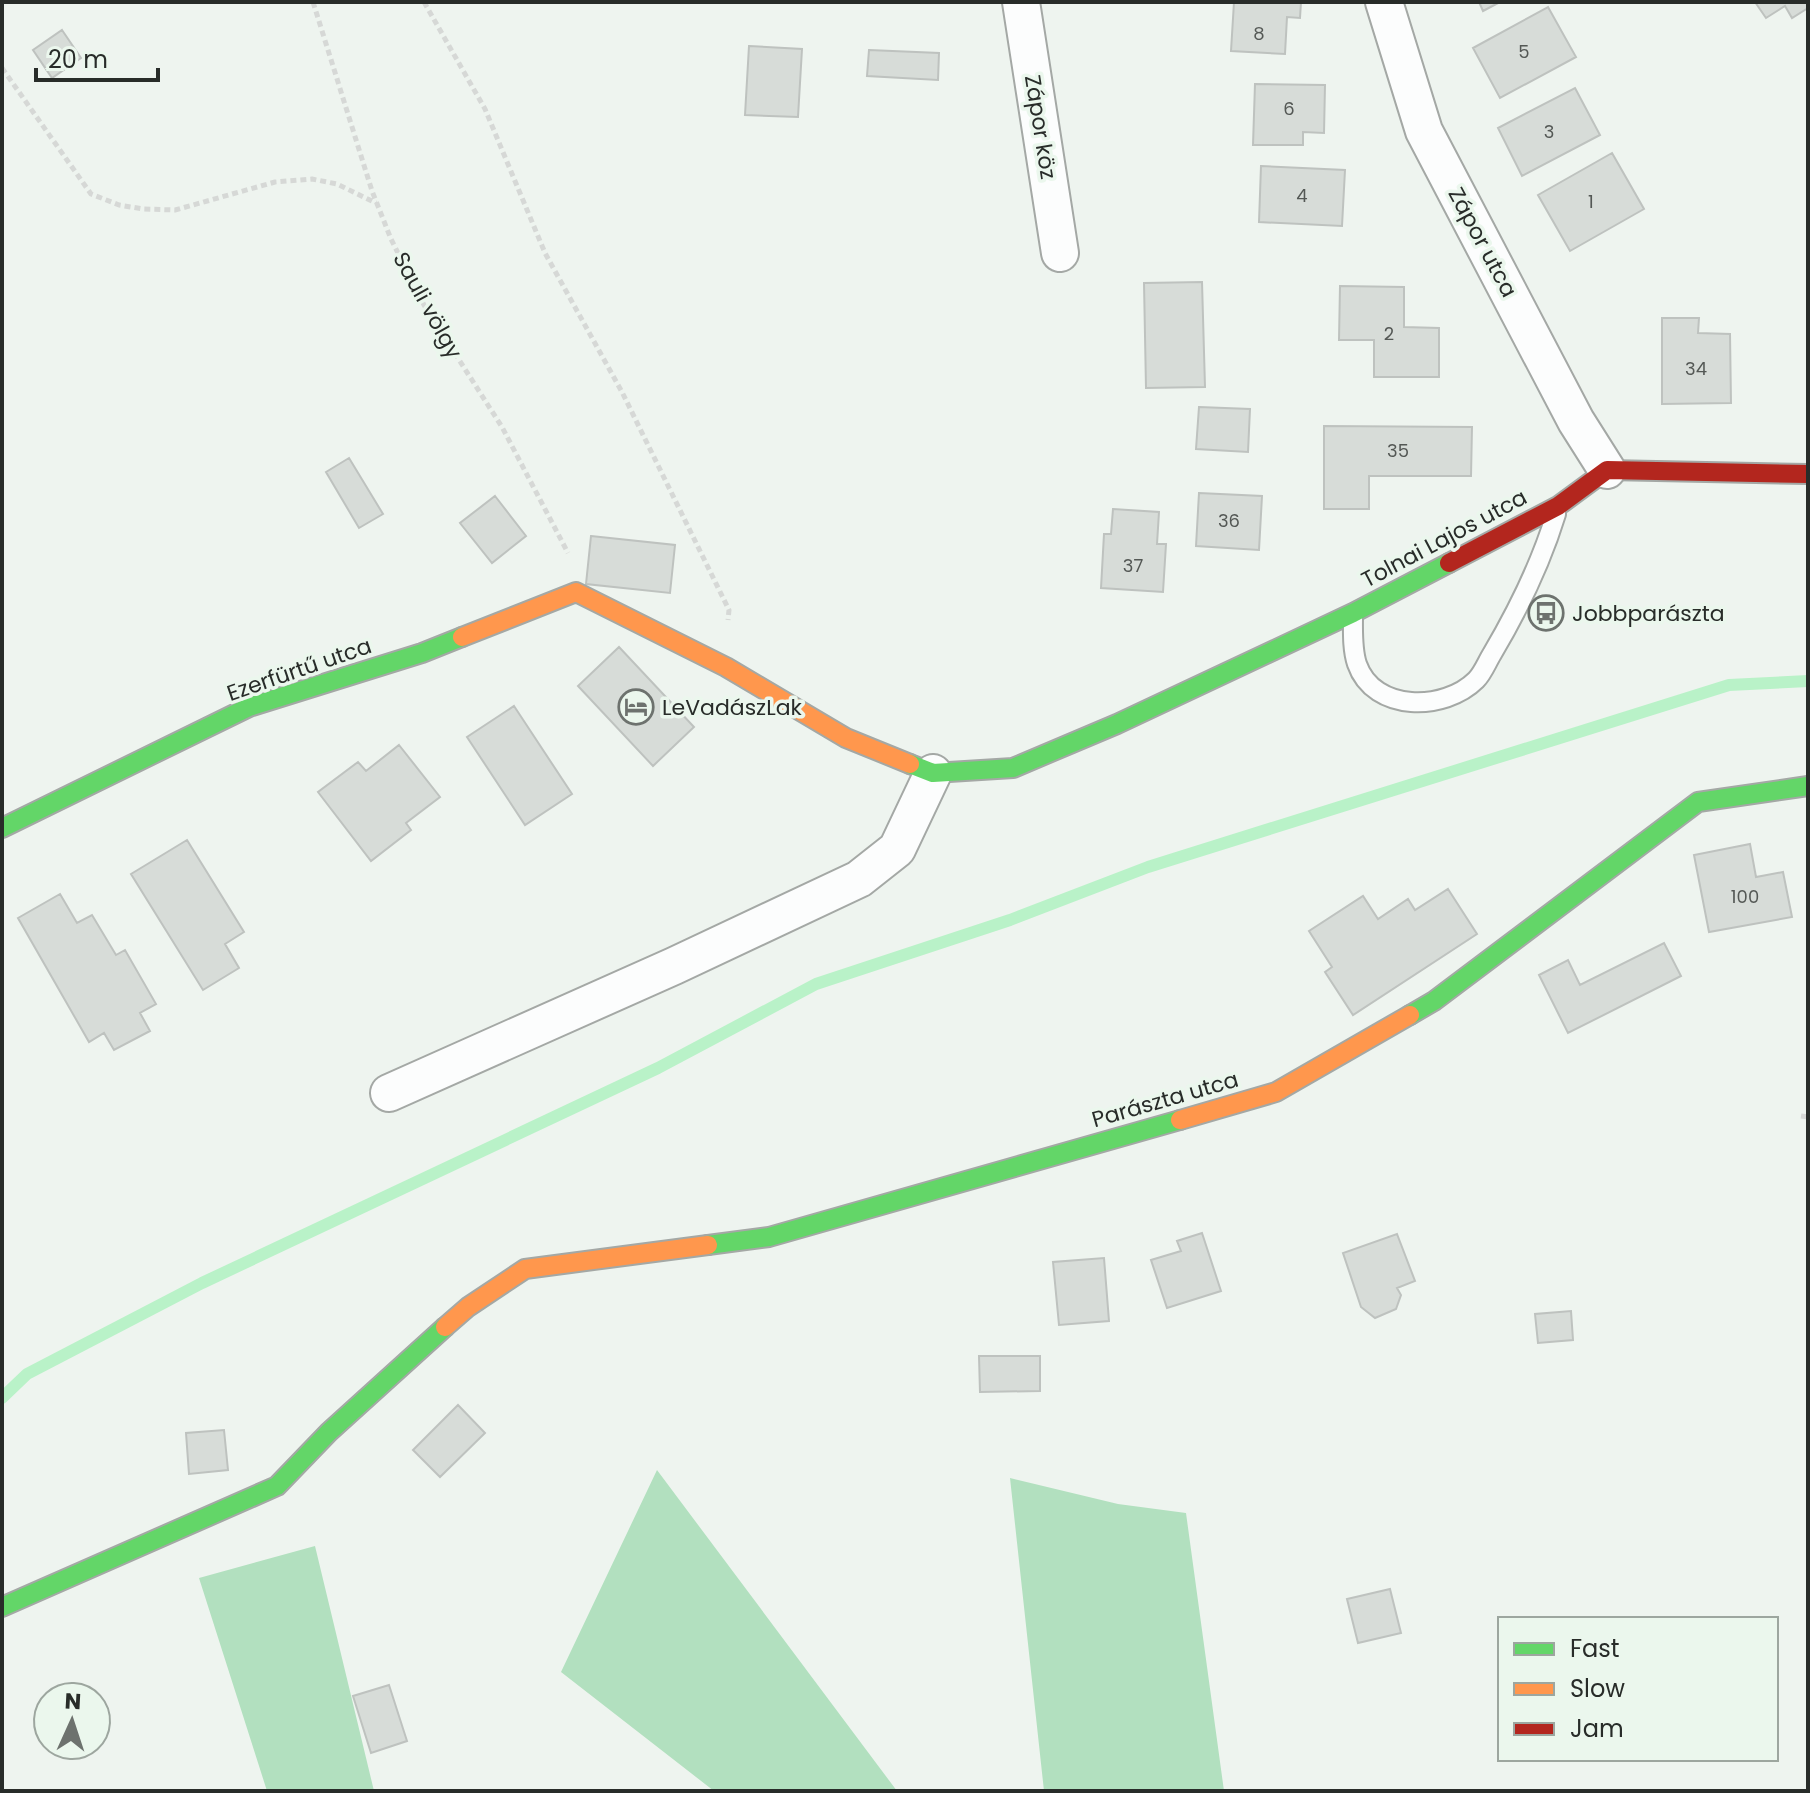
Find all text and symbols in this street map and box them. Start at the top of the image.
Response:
house number: 8 [1253,21,1265,46]
scale bar [36,32,158,82]
house number: 5 [1518,39,1530,64]
text: 20 m [48,43,108,76]
street label: Zápor köz [1017,73,1064,181]
house number: 6 [1283,96,1295,121]
house number: 3 [1544,119,1554,144]
street label: Zápor utca [1441,182,1524,303]
house number: 4 [1296,183,1308,208]
house number: 1 [1588,189,1594,214]
street label: Sauli völgy [385,246,470,365]
house number: 2 [1384,321,1394,346]
house number: 34 [1685,356,1707,381]
house number: 35 [1387,438,1409,463]
street label: Tolnai Lajos utca [1356,482,1532,595]
house number: 36 [1218,508,1240,533]
house number: 37 [1123,553,1143,578]
bus stop icon: Jobbparászta [1527,594,1565,632]
place label: Jobbparászta [1572,598,1725,629]
street label: Ezerfürtű utca [223,630,376,709]
hotel icon: LeVadászLak [617,688,655,726]
place label: LeVadászLak [662,692,803,723]
house number: 100 [1731,884,1759,909]
street label: Parászta utca [1088,1064,1242,1135]
legend [1498,1617,1778,1761]
text: Fast [1570,1632,1620,1665]
text: Slow [1570,1672,1625,1705]
north arrow [32,1681,112,1761]
text: N [64,1686,82,1717]
text: Jam [1570,1712,1624,1745]

